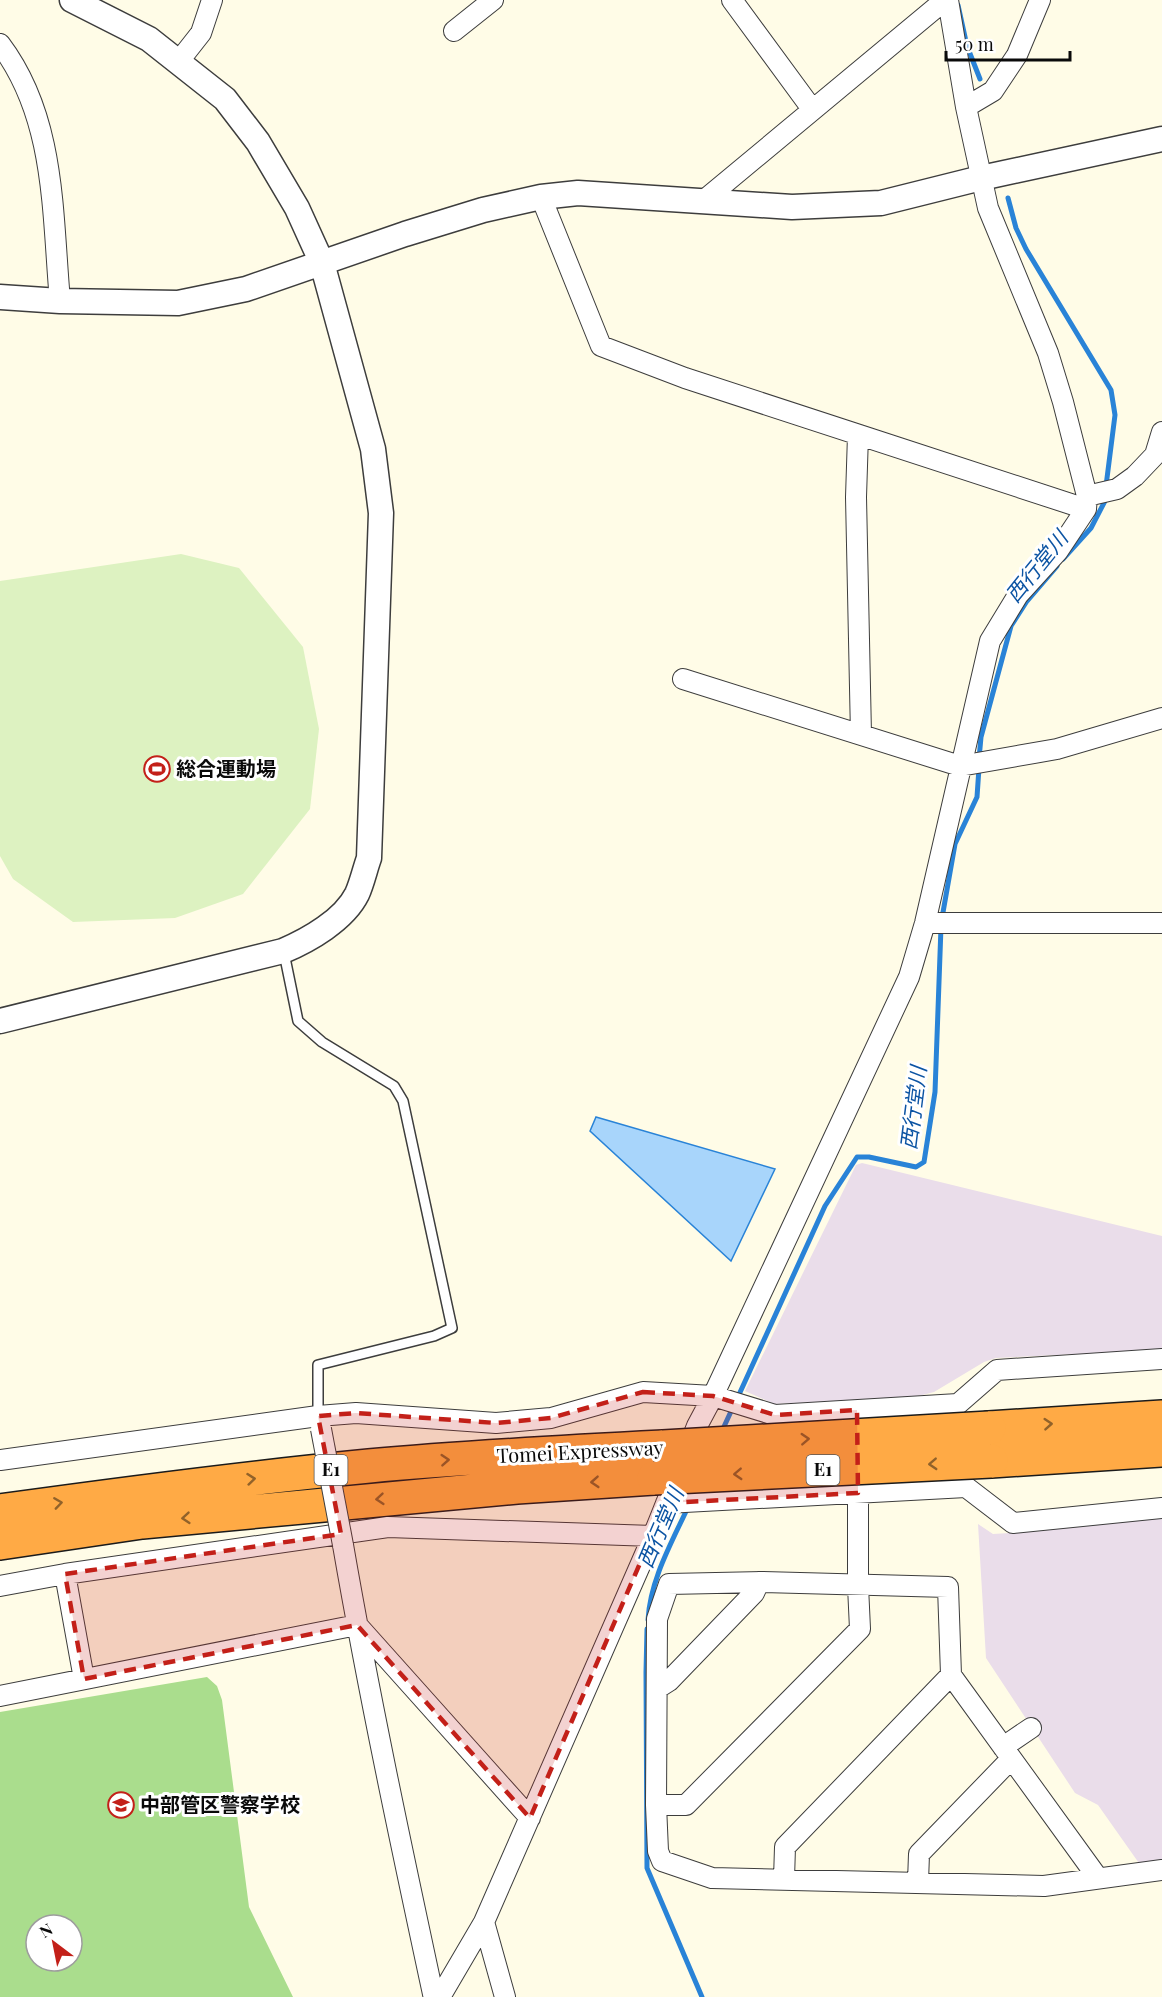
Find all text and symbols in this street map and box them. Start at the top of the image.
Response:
scale bar [946,24,1070,62]
text: 50 m [955,32,994,56]
water label: 西行堂川 [998,523,1074,607]
sports icon: 総合運動場 [142,754,172,784]
place label: 総合運動場 [176,754,276,781]
water label: 西行堂川 [893,1062,931,1151]
one-way arrow [1043,1418,1052,1431]
one-way arrow [801,1432,810,1445]
street label: Tomei Expressway [496,1433,664,1468]
one-way arrow [441,1454,450,1467]
road number: E1 [314,1455,348,1485]
road number: E1 [806,1455,840,1485]
one-way arrow [928,1458,937,1471]
one-way arrow [733,1467,742,1480]
one-way arrow [247,1473,256,1486]
one-way arrow [591,1475,600,1488]
water label: 西行堂川 [630,1481,689,1571]
one-way arrow [376,1492,385,1505]
one-way arrow [53,1497,63,1509]
one-way arrow [182,1511,191,1524]
school or university icon: 中部管区警察学校 [106,1790,136,1820]
place label: 中部管区警察学校 [140,1790,300,1817]
north arrow [24,1913,84,1973]
text: N [35,1918,57,1942]

